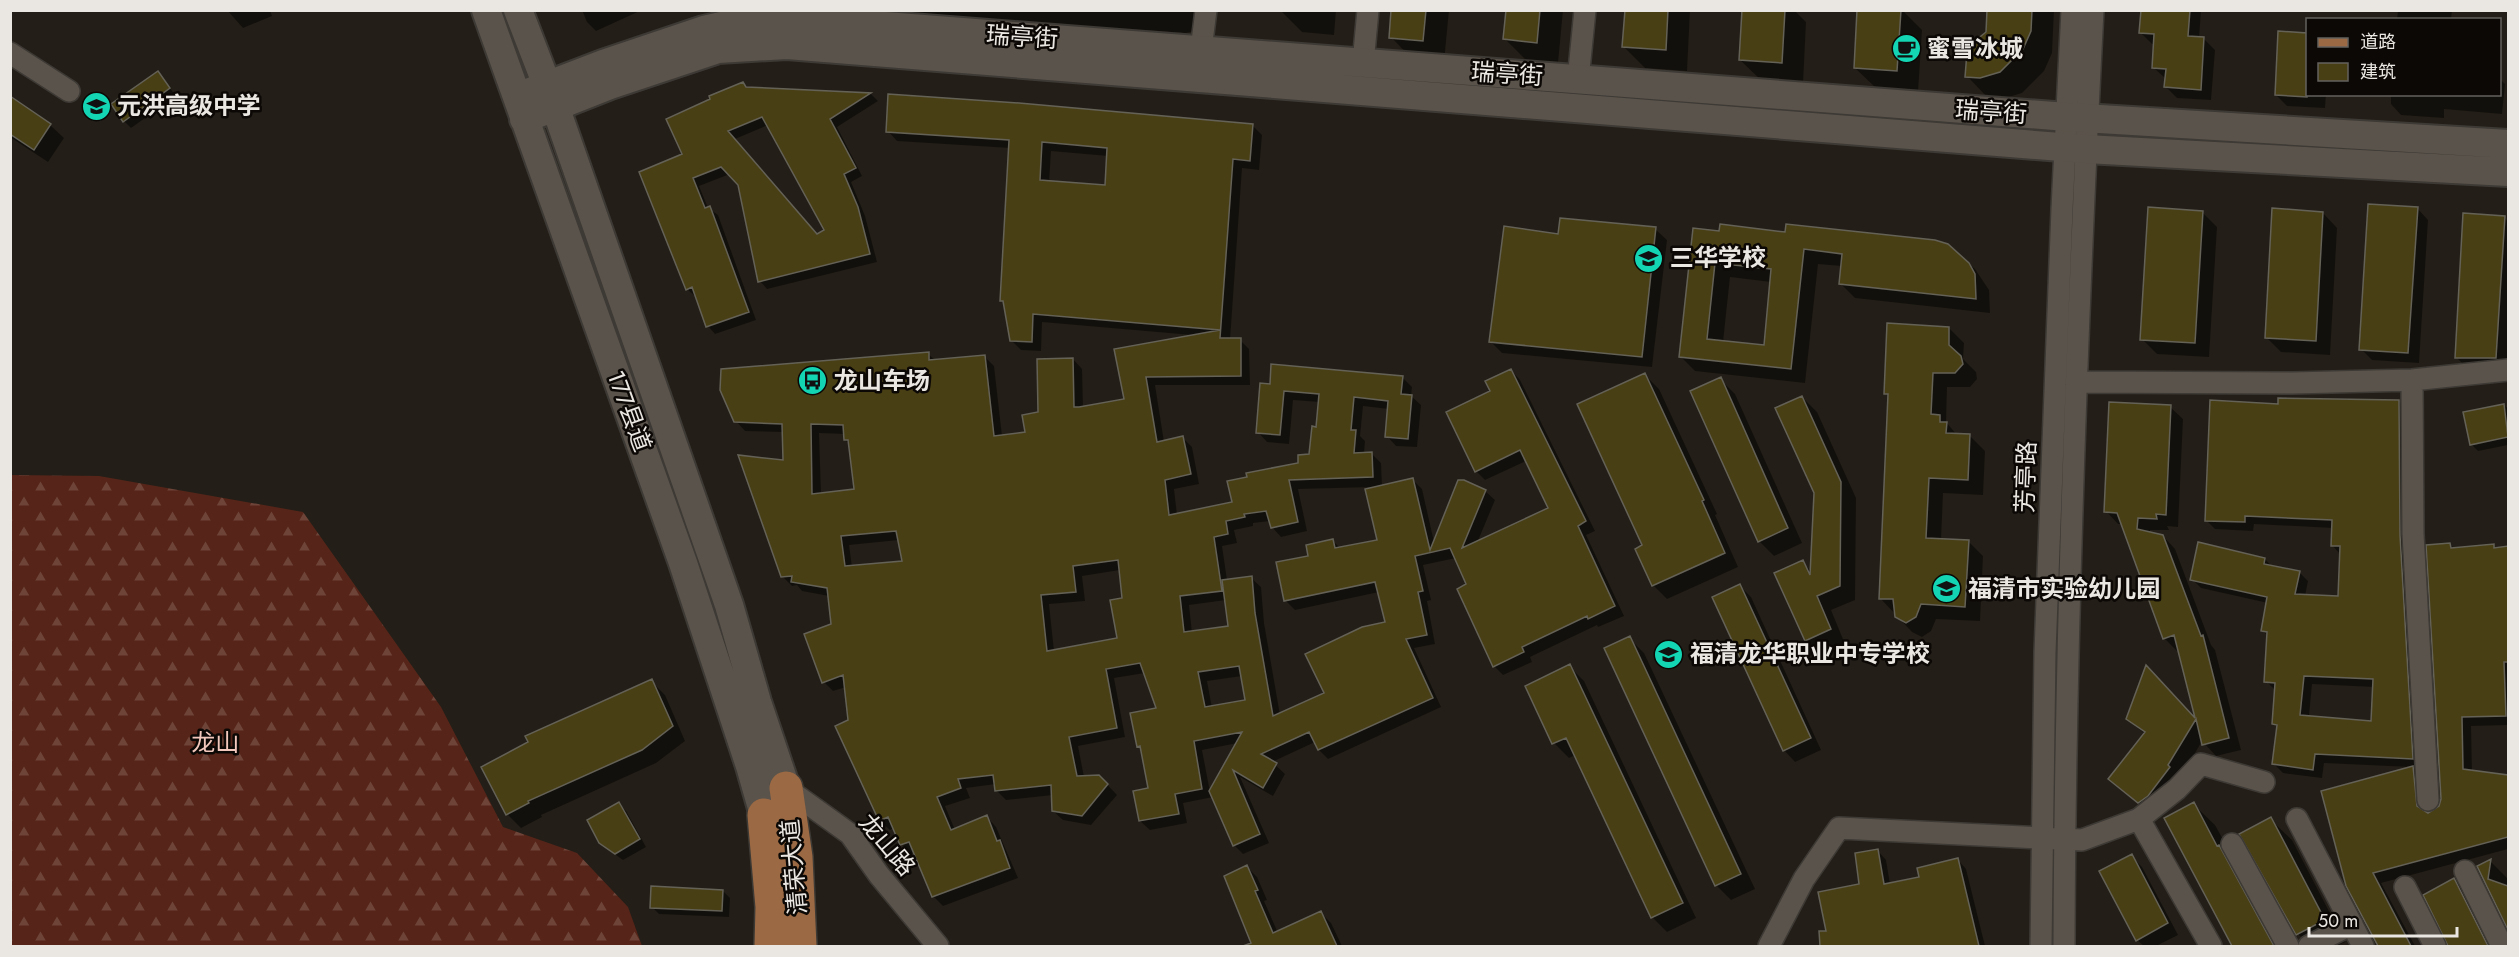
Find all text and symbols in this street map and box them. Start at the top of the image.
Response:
street label: 瑞亭街 [985,17,1059,56]
legend [2306,18,2501,96]
text: 道路 [2360,29,2396,55]
place label: 蜜雪冰城 [1927,31,2023,66]
cafe icon: 蜜雪冰城 [1890,33,1922,65]
street label: 瑞亭街 [1470,54,1544,93]
text: 建筑 [2360,59,2396,85]
place label: 元洪高级中学 [117,88,261,123]
school or university icon: 元洪高级中学 [80,90,112,122]
street label: 瑞亭街 [1954,92,2028,131]
place label: 三华学校 [1670,240,1766,275]
school or university icon: 三华学校 [1633,242,1665,274]
place label: 龙山车场 [834,363,930,398]
street label: 177县道 [599,365,660,456]
bus stop icon: 龙山车场 [797,365,829,397]
street label: 芳亭路 [2007,440,2044,514]
place label: 福清市实验幼儿园 [1968,571,2160,606]
school or university icon: 福清市实验幼儿园 [1931,573,1963,605]
place label: 福清龙华职业中专学校 [1690,636,1930,671]
school or university icon: 福清龙华职业中专学校 [1653,638,1685,670]
park label: 龙山 [191,725,239,760]
street label: 龙山路 [851,806,924,884]
street label: 清荣大道 [772,818,815,916]
scale bar [2309,900,2458,938]
text: 50 m [2318,908,2358,934]

